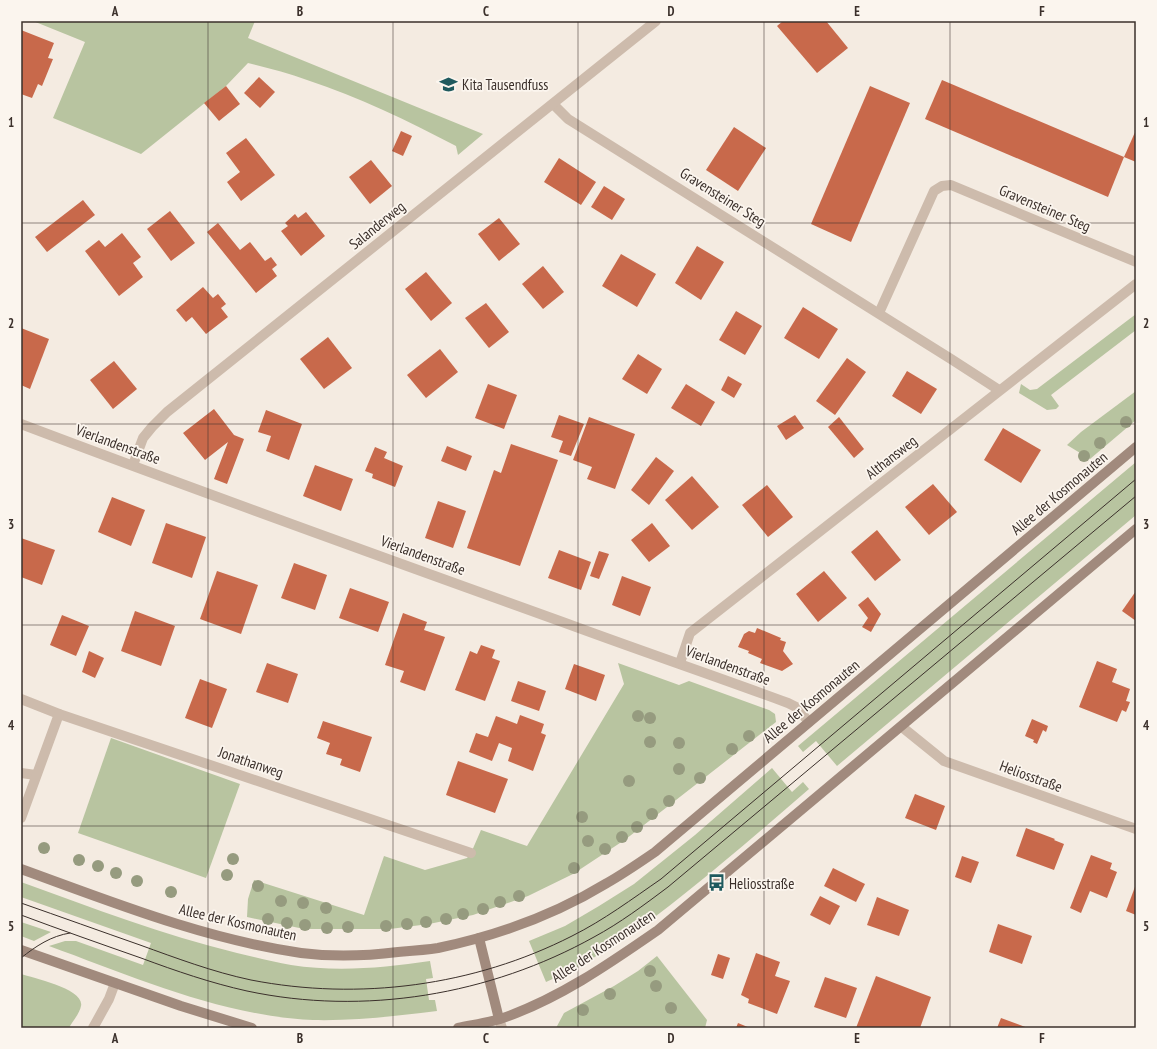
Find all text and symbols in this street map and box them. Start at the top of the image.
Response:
text: A [111,3,119,20]
text: B [297,3,303,20]
text: C [483,3,489,20]
text: D [668,3,675,20]
text: E [854,3,860,20]
text: F [1039,3,1045,20]
school or university icon: Kita Tausendfuss [439,74,459,94]
place label: Kita Tausendfuss [462,75,548,94]
text: 1 [8,114,14,131]
text: 1 [1143,114,1149,131]
street label: Gravensteiner Steg [677,163,769,231]
street label: Gravensteiner Steg [996,180,1094,236]
street label: Salanderweg [345,197,409,253]
text: 2 [8,315,14,332]
text: 2 [1143,315,1149,332]
street label: Vierlandenstraße [72,420,163,468]
street label: Althansweg [861,431,921,483]
street label: Allee der Kosmonauten [1007,447,1111,539]
text: 3 [8,516,14,533]
text: 3 [1143,516,1149,533]
street label: Vierlandenstraße [377,531,468,579]
street label: Vierlandenstraße [682,641,773,689]
street label: Allee der Kosmonauten [759,655,863,747]
text: 4 [8,717,15,734]
text: 4 [1143,717,1150,734]
street label: Jonathanweg [215,742,286,782]
street label: Heliosstraße [997,756,1065,796]
bus stop icon: Heliosstraße [706,873,726,893]
place label: Heliosstraße [729,874,794,893]
street label: Allee der Kosmonauten [177,899,299,945]
street label: Allee der Kosmonauten [547,905,659,987]
text: 5 [8,918,14,935]
text: 5 [1143,918,1149,935]
text: A [111,1030,119,1047]
text: B [297,1030,303,1047]
text: C [483,1030,489,1047]
text: D [668,1030,675,1047]
text: E [854,1030,860,1047]
text: F [1039,1030,1045,1047]

